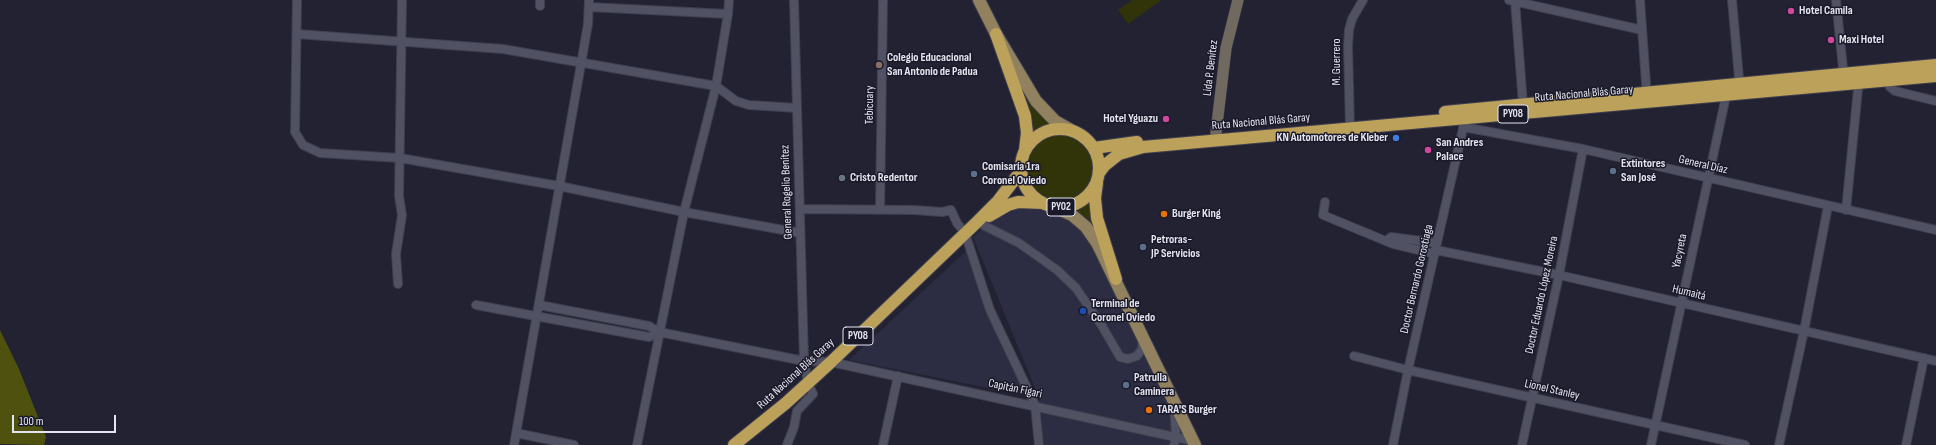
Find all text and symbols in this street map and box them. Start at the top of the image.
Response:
place label: Hotel Camila [1799,4,1853,18]
marker: Hotel Camila [1786,6,1796,16]
place label: Maxi Hotel [1839,33,1884,47]
marker: Maxi Hotel [1826,35,1836,45]
street label: Lida P. Benítez [1200,39,1222,97]
street label: M. Guerrero [1330,39,1344,85]
place label: Colegio Educacional San Antonio de Padua [887,51,978,79]
marker: Colegio Educacional San Antonio de Padua [874,60,884,70]
street label: Ruta Nacional Blás Garay [1534,83,1634,105]
street label: Tebicuary [862,86,878,124]
road number: PY08 [1498,105,1528,123]
street label: Ruta Nacional Blás Garay [1211,111,1311,133]
place label: Hotel Yguazu [1103,112,1158,126]
marker: Hotel Yguazu [1161,114,1171,124]
place label: KN Automotores de Kleber [1277,131,1388,145]
marker: KN Automotores de Kleber [1391,133,1401,143]
place label: San Andres Palace [1436,136,1483,164]
street label: General Rogelio Benítez [778,145,796,239]
marker: San Andres Palace [1423,145,1433,155]
street label: General Díaz [1677,152,1729,178]
place label: Extintores San José [1621,157,1665,185]
place label: Comisaría 1ra Coronel Oviedo [982,160,1046,188]
marker: Extintores San José [1608,166,1618,176]
marker: Comisaría 1ra Coronel Oviedo [969,169,979,179]
place label: Cristo Redentor [850,171,917,185]
marker: Cristo Redentor [837,173,847,183]
road number: PY02 [1047,198,1075,216]
place label: Burger King [1172,207,1221,221]
marker: Burger King [1159,209,1169,219]
street label: Doctor Bernardo Gorostiaga [1397,223,1437,335]
place label: Petroras- JP Servicios [1151,233,1200,261]
street label: Yacyreta [1669,233,1691,269]
street label: Doctor Eduardo López Moreira [1523,235,1561,355]
marker: Petroras- JP Servicios [1138,242,1148,252]
street label: Humaitá [1671,282,1707,304]
place label: Terminal de Coronel Oviedo [1091,297,1155,325]
marker: Terminal de Coronel Oviedo [1078,306,1088,316]
road number: PY08 [843,327,873,345]
street label: Ruta Nacional Blás Garay [755,336,837,412]
place label: Patrulla Caminera [1134,371,1174,399]
street label: Capitán Figari [987,376,1043,402]
street label: Lionel Stanley [1523,377,1581,403]
marker: Patrulla Caminera [1121,380,1131,390]
place label: TARA'S Burger [1157,403,1217,417]
marker: TARA'S Burger [1144,405,1154,415]
scale bar [14,407,118,433]
text: 100 m [19,414,44,429]

